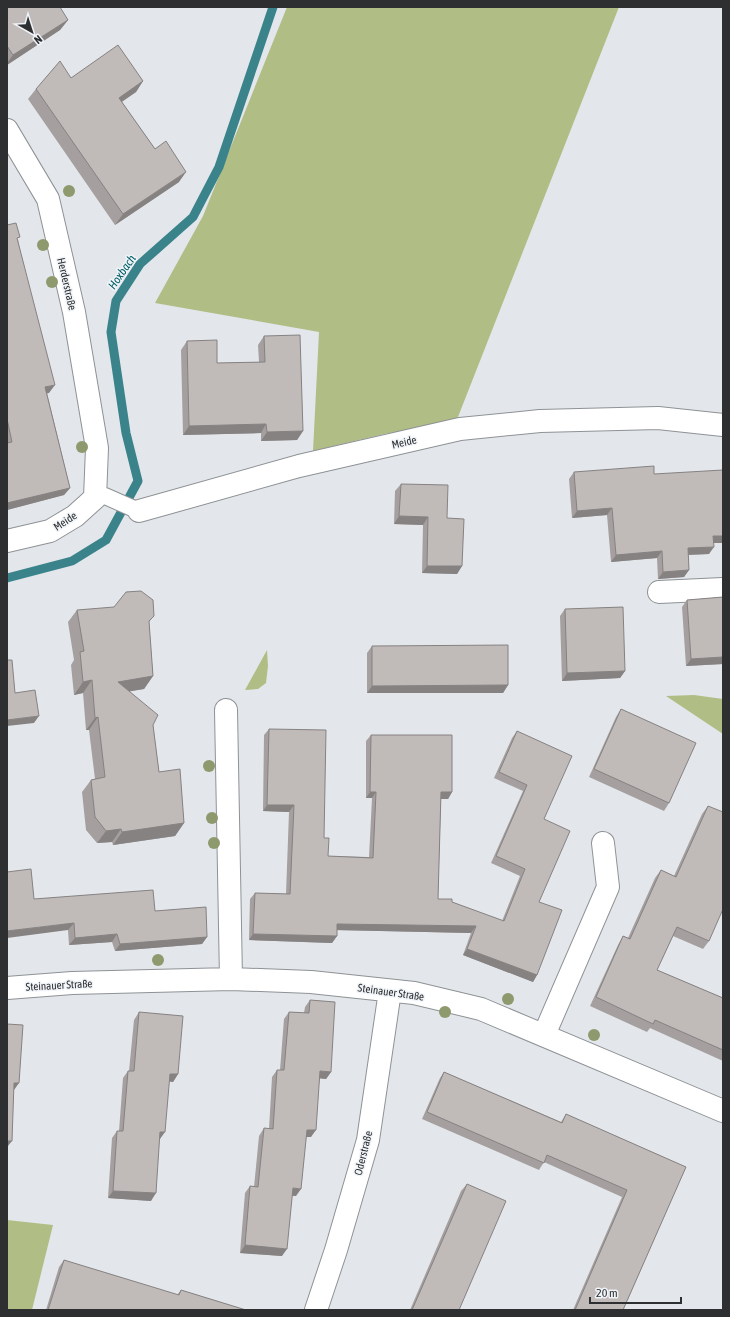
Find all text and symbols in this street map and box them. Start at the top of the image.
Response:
north arrow [12,12,52,52]
text: N [32,33,45,46]
water label: Hoxbach [105,252,139,292]
street label: Herderstraße [55,257,79,311]
street label: Meide [390,433,418,451]
street label: Meide [51,509,79,533]
street label: Steinauer Straße [25,977,93,993]
street label: Steinauer Straße [357,981,425,1003]
street label: Oderstraße [352,1130,374,1176]
scale bar [590,1279,681,1305]
text: 20 m [596,1286,618,1300]

